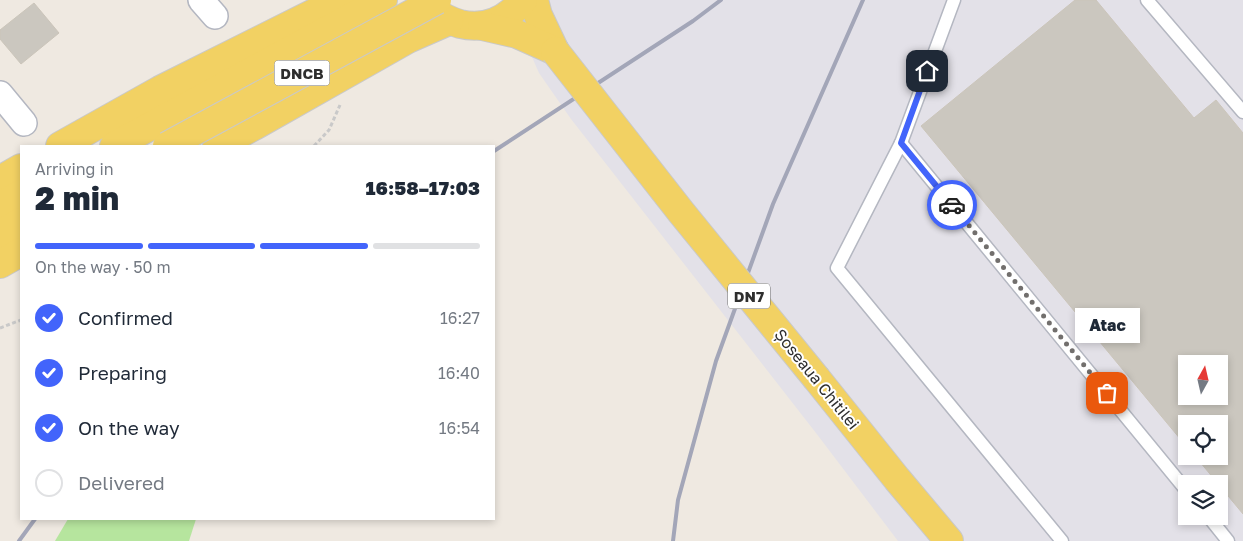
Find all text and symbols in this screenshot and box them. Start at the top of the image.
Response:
pin [906,50,948,92]
icon: home [913,57,941,85]
road number: DNCB [274,60,330,86]
text: Arriving in [35,159,114,179]
text: 16:58–17:03 [366,176,480,199]
text: 2 min [35,179,119,217]
courier [927,180,977,230]
icon: car [938,191,966,219]
text: On the way · 50 m [35,257,171,277]
road number: DN7 [728,284,770,308]
icon: check [35,304,63,332]
text: Confirmed [78,306,173,329]
text: 16:27 [440,308,480,328]
callout: Atac [1074,308,1140,343]
text: Atac [1089,315,1126,335]
street label: Șoseaua Chitilei [770,325,864,433]
north arrow [1178,355,1228,405]
map controls [1178,355,1228,525]
icon: check [35,359,63,387]
text: Preparing [78,361,167,384]
text: 16:40 [438,363,480,383]
pin [1086,372,1128,414]
icon: bag [1093,379,1121,407]
icon: check [35,414,63,442]
button: locate [1178,415,1228,465]
text: On the way [78,416,180,439]
text: 16:54 [439,418,480,438]
text: Delivered [78,471,165,494]
button: layers [1178,475,1228,525]

